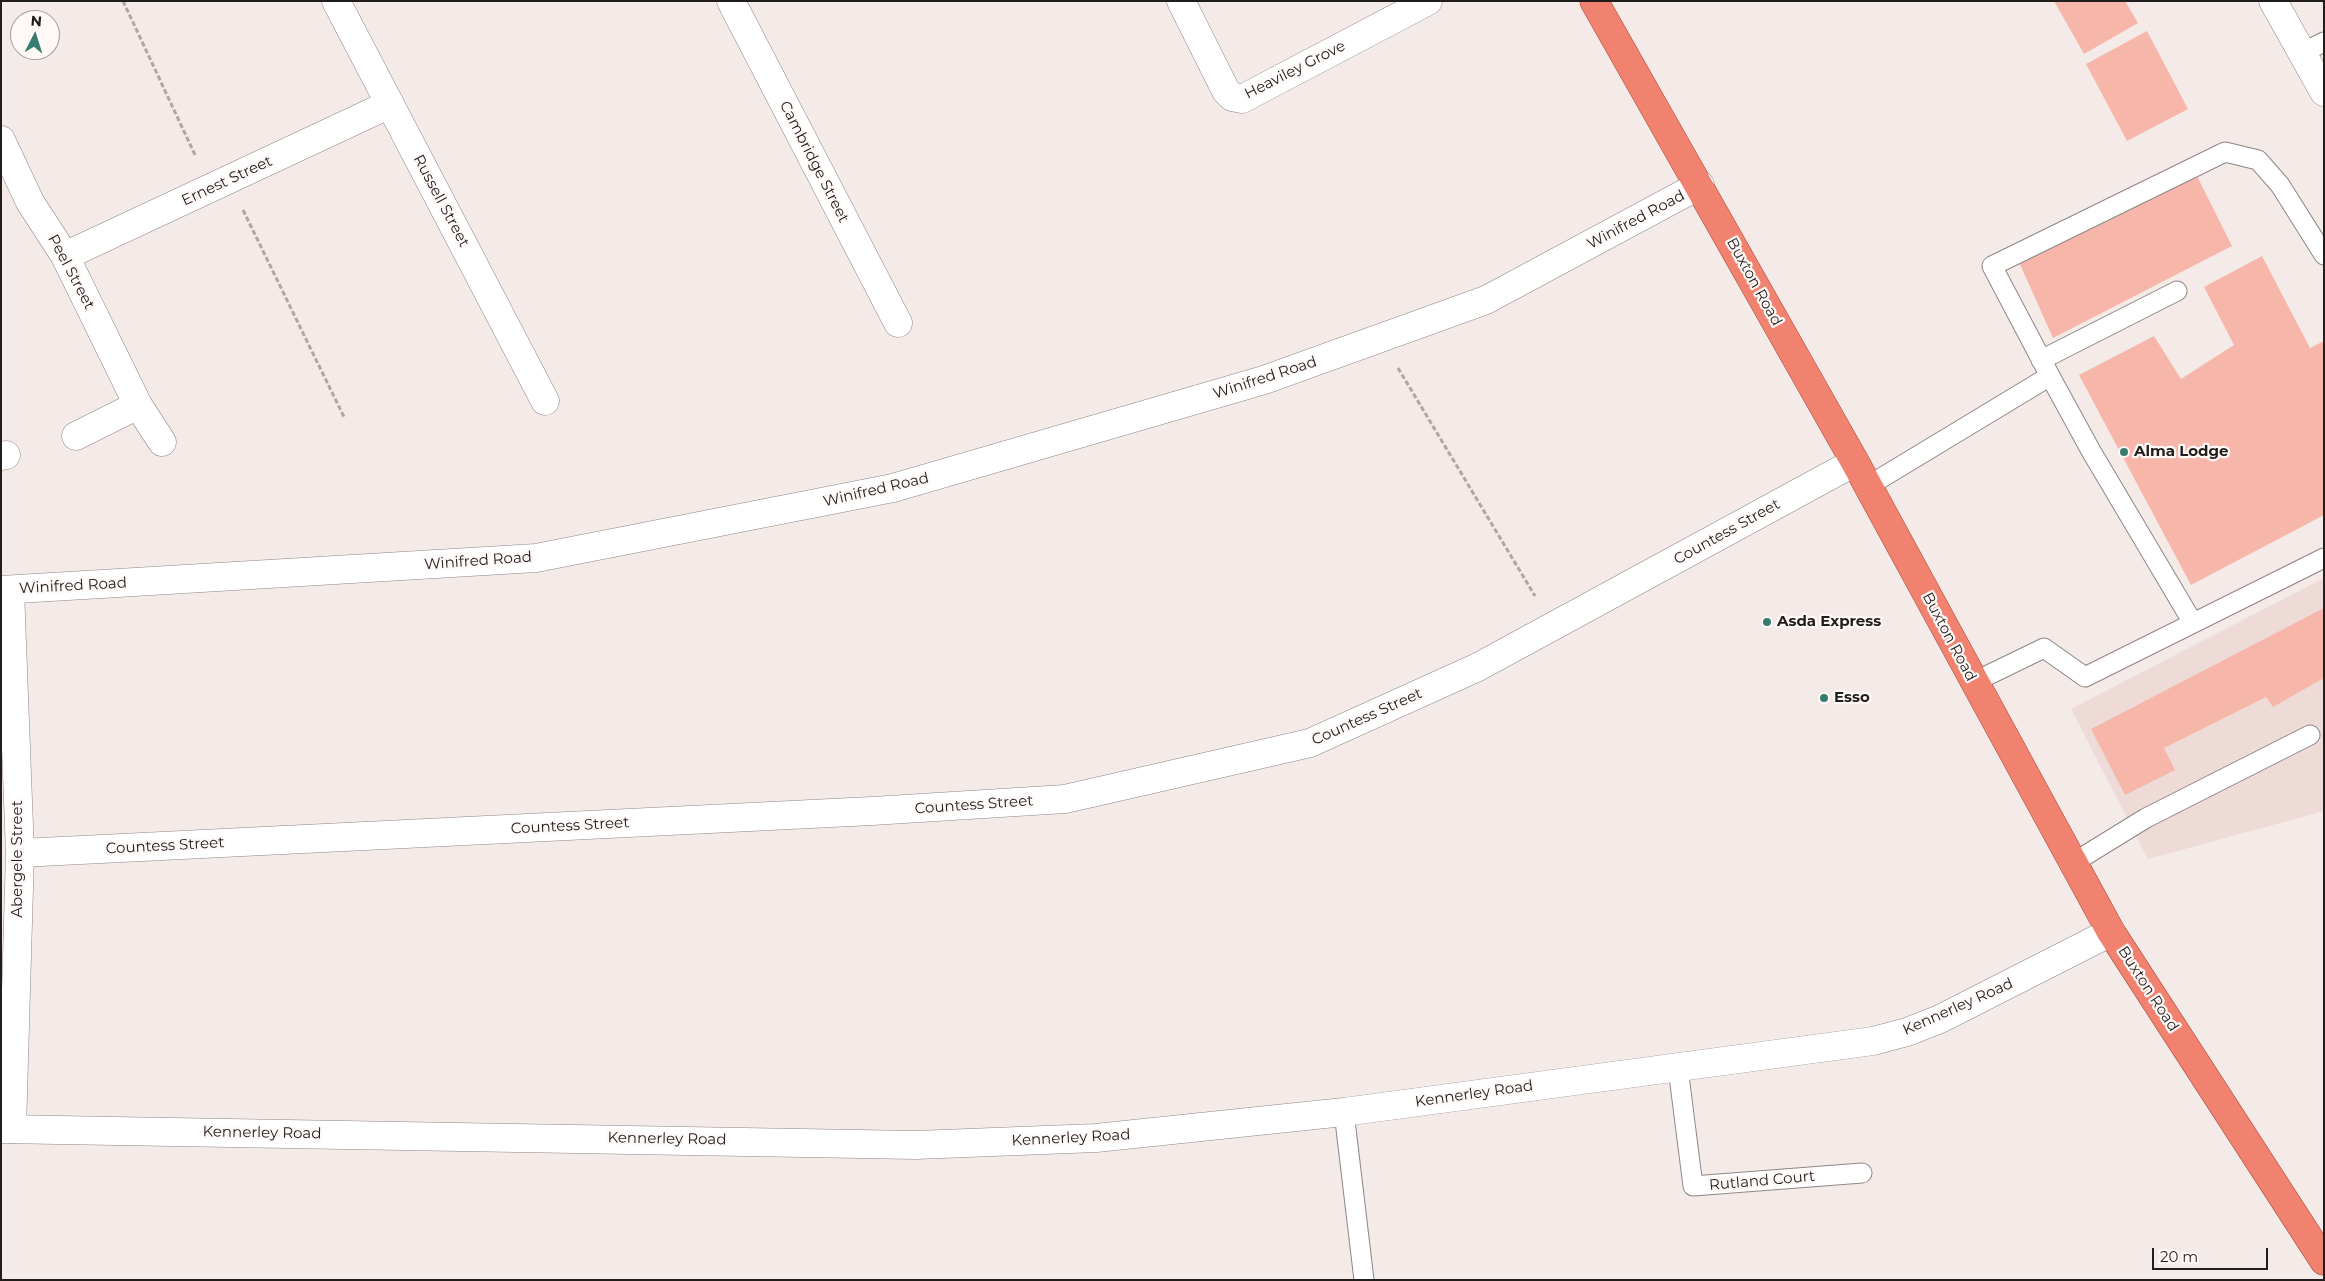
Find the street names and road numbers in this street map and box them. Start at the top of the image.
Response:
street label: Heaviley Grove [1242,37,1348,103]
street label: Cambridge Street [776,98,852,226]
street label: Ernest Street [179,152,275,210]
street label: Russell Street [409,152,473,250]
street label: Winifred Road [1584,187,1688,253]
street label: Peel Street [44,232,98,312]
street label: Buxton Road [1722,235,1786,329]
street label: Winifred Road [1211,353,1319,403]
street label: Winifred Road [821,469,931,511]
street label: Countess Street [1671,495,1783,569]
street label: Winifred Road [424,548,532,574]
street label: Winifred Road [19,574,127,598]
street label: Buxton Road [1918,590,1980,684]
street label: Countess Street [1309,685,1425,749]
street label: Countess Street [914,792,1034,818]
street label: Abergele Street [9,800,27,918]
street label: Countess Street [510,814,630,838]
street label: Countess Street [105,834,225,858]
street label: Buxton Road [2114,943,2182,1035]
street label: Kennerley Road [1900,975,2016,1039]
street label: Kennerley Road [1414,1077,1534,1111]
street label: Kennerley Road [202,1123,322,1143]
street label: Kennerley Road [1011,1126,1131,1150]
street label: Kennerley Road [607,1129,727,1149]
street label: Rutland Court [1708,1167,1816,1195]

